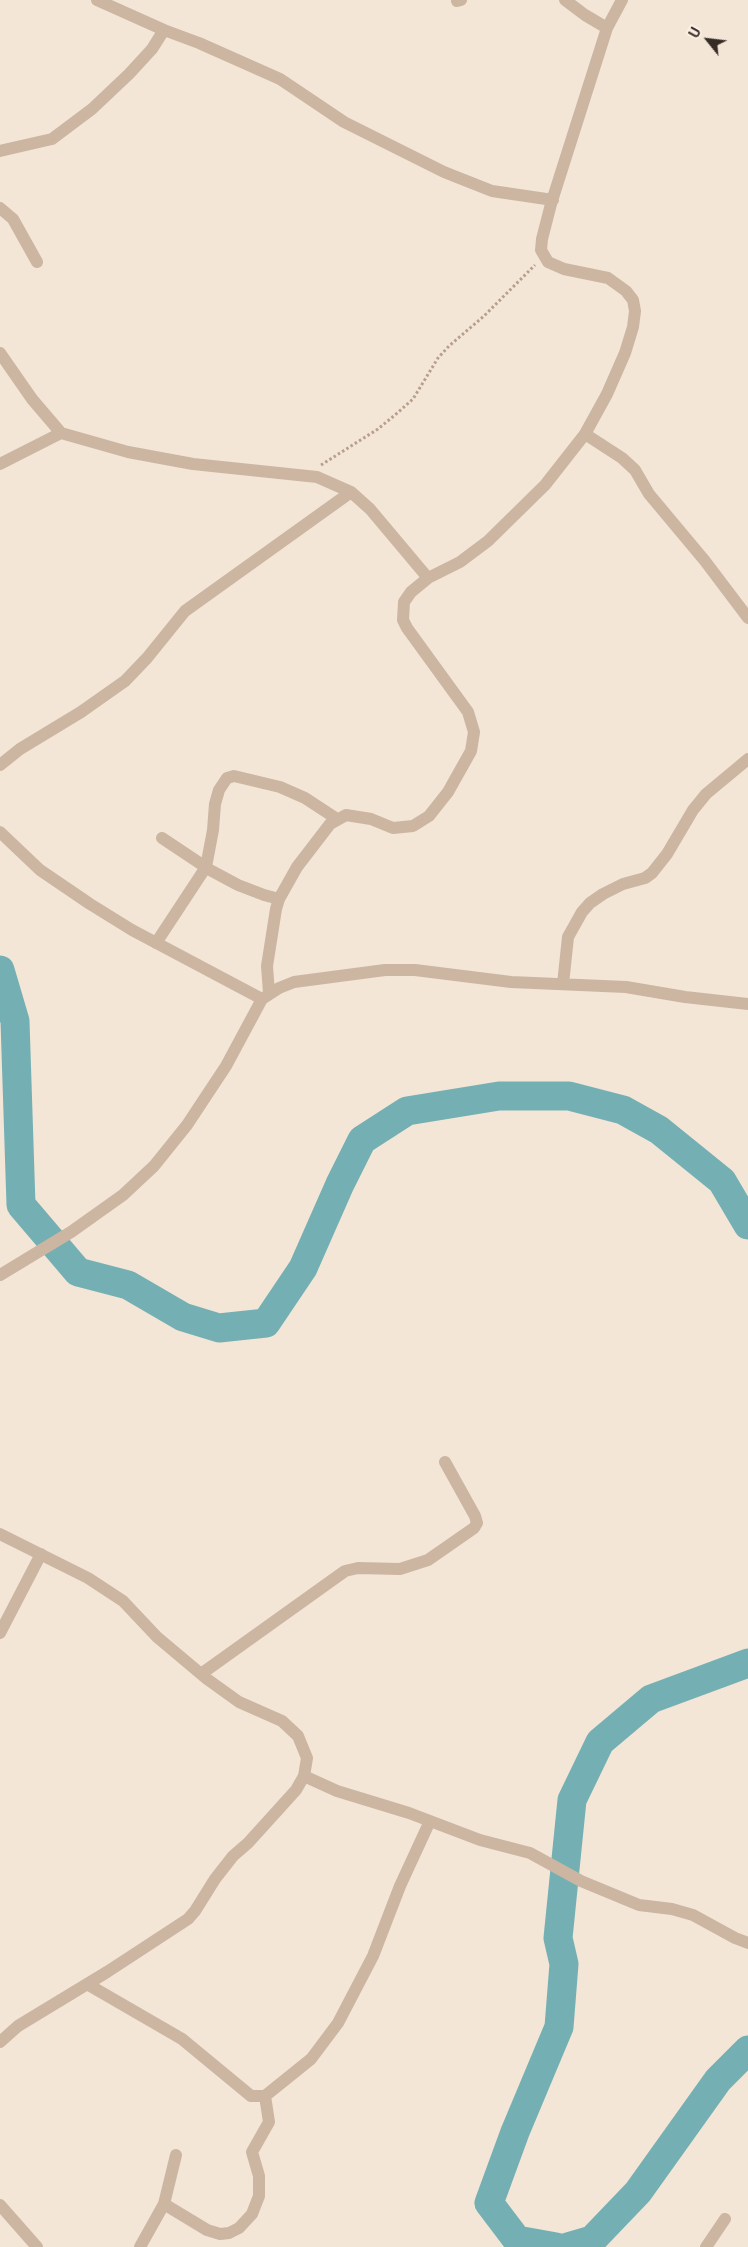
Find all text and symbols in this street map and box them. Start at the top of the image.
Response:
north arrow [683,15,733,65]
text: U [686,25,704,41]

